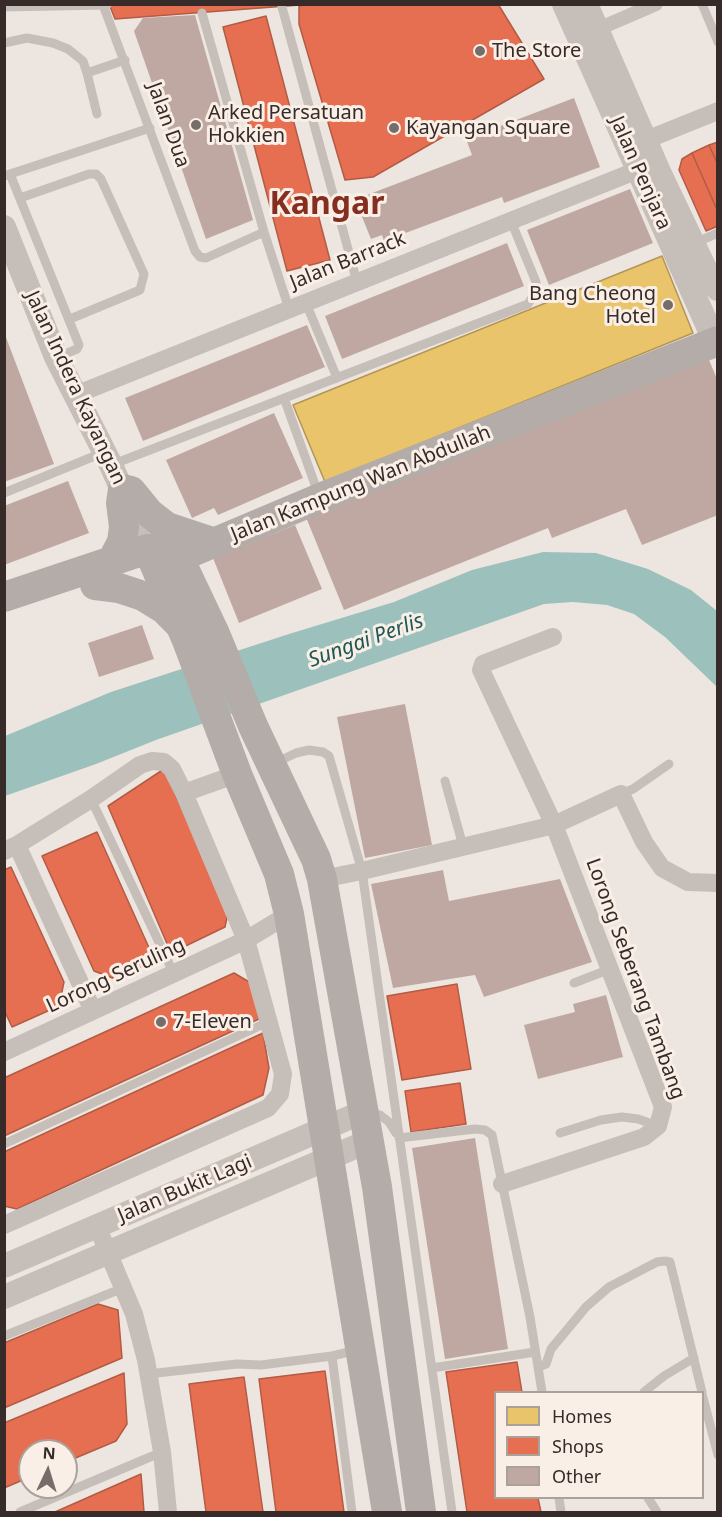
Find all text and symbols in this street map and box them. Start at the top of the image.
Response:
place label: The Store [492,39,581,63]
marker: The Store [473,44,487,58]
street label: Jalan Dua [142,79,194,171]
place label: Arked Persatuan Hokkien [208,101,364,148]
street label: Jalan Penjara [604,112,676,234]
place label: Kayangan Square [406,116,570,140]
marker: Arked Persatuan Hokkien [189,118,203,132]
marker: Kayangan Square [387,121,401,135]
district label: Kangar [270,186,384,224]
street label: Jalan Barrack [287,227,409,295]
place label: Bang Cheong Hotel [529,282,656,329]
street label: Jalan Indera Kayangan [20,287,130,489]
marker: Bang Cheong Hotel [661,298,675,312]
street label: Jalan Kampung Wan Abdullah [228,421,494,547]
water label: Sungai Perlis [305,609,427,673]
street label: Lorong Seberang Tambang [580,855,690,1103]
street label: Lorong Seruling [43,933,189,1019]
place label: 7-Eleven [173,1010,252,1034]
marker: 7-Eleven [154,1015,168,1029]
street label: Jalan Bukit Lagi [114,1150,256,1228]
legend [494,1391,704,1499]
text: Homes [552,1404,612,1428]
text: Shops [552,1434,604,1458]
north arrow [18,1439,78,1499]
text: N [42,1442,56,1464]
text: Other [552,1464,601,1488]

